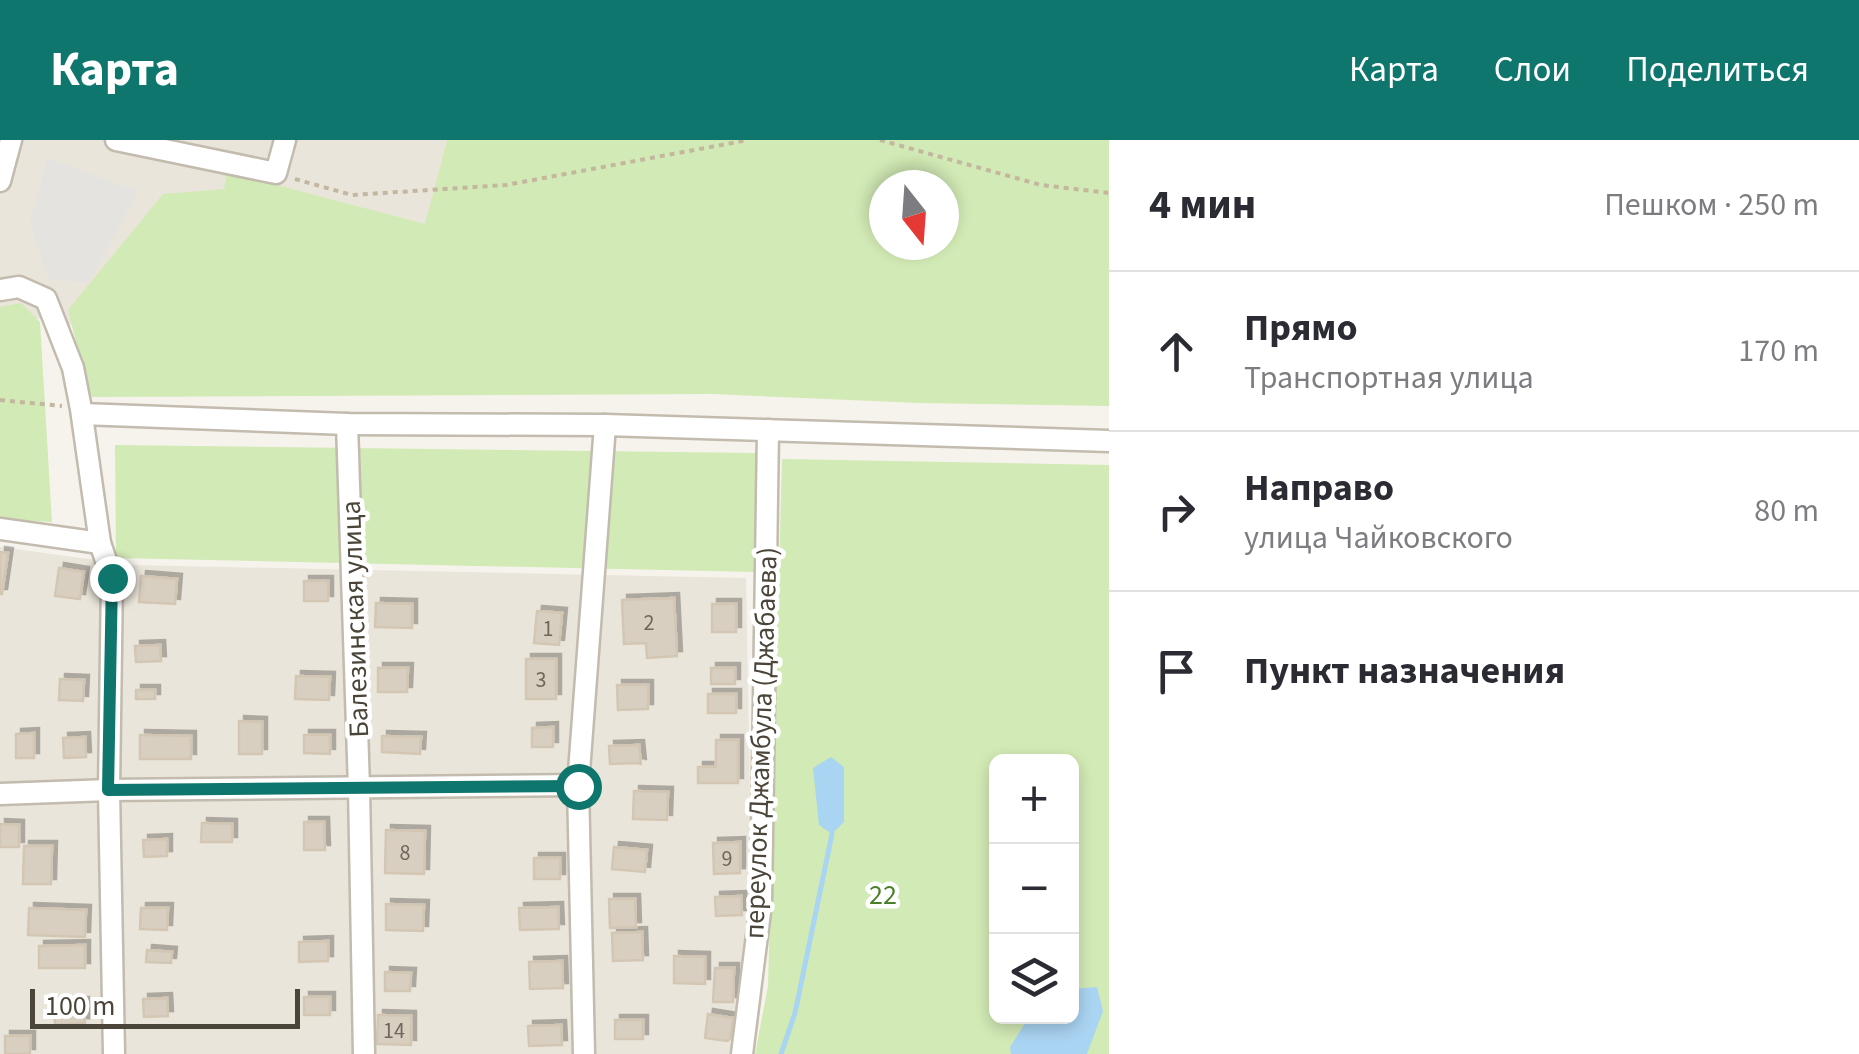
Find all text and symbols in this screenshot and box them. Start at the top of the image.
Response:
text: Карта [50,36,179,104]
text: Карта [1349,45,1439,95]
text: Слои [1494,45,1571,95]
text: Поделиться [1626,45,1809,95]
north arrow [869,170,959,260]
text: 4 мин [1149,175,1256,235]
text: Пешком · 250 m [1604,182,1819,228]
text: Прямо [1244,301,1358,355]
icon: ahead [1149,324,1204,379]
text: 170 m [1738,328,1819,374]
text: Транспортная улица [1244,355,1534,401]
text: Направо [1244,461,1394,515]
icon: right [1149,484,1204,539]
text: 80 m [1754,488,1819,534]
street label: Балезинская улица [331,500,379,738]
text: улица Чайковского [1244,515,1513,561]
street label: переулок Джамбула (Джабаева) [734,546,788,940]
route end [90,556,136,602]
house number: 2 [644,607,654,639]
house number: 1 [543,613,553,645]
icon: arrive [1149,644,1204,699]
text: Пункт назначения [1244,644,1565,698]
house number: 3 [536,664,546,696]
map controls [989,754,1079,1024]
button: + [989,754,1079,844]
route start [556,764,602,810]
house number: 8 [400,837,411,869]
house number: 9 [722,843,732,875]
button: − [989,844,1079,934]
park label: 22 [869,875,897,915]
button: layers [989,934,1079,1024]
scale bar [30,984,300,1028]
text: 100 m [45,986,116,1026]
house number: 14 [383,1015,405,1047]

